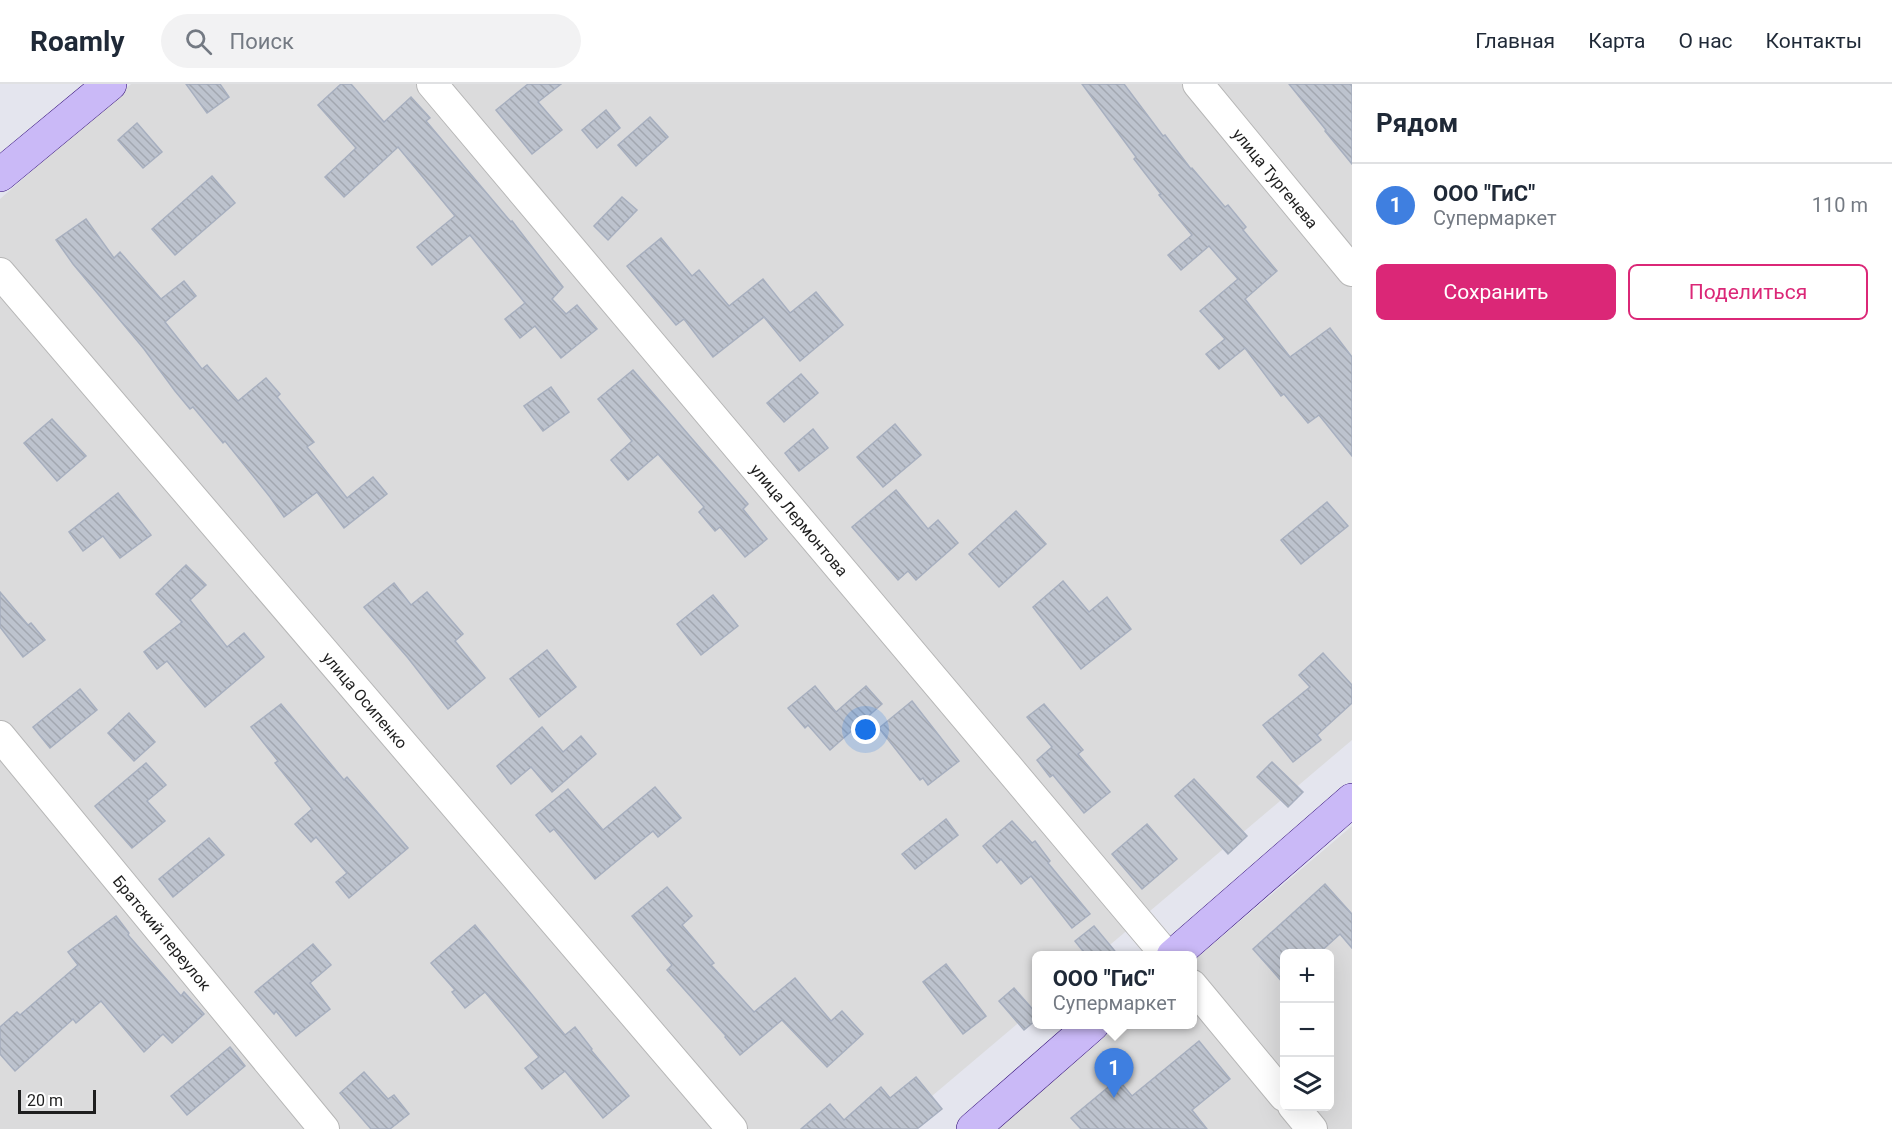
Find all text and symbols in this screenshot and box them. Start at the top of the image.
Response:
search box [161,14,581,68]
text: Roamly [30,25,125,58]
icon: search [182,25,215,58]
text: Поиск [230,29,294,54]
text: Главная [1475,29,1555,53]
text: Карта [1588,29,1645,53]
text: О нас [1678,29,1733,53]
text: Контакты [1766,29,1862,53]
text: Рядом [1376,108,1458,138]
street label: улица Тургенева [1229,125,1322,232]
text: ООО "ГиС" [1433,181,1535,206]
text: 1 [1390,193,1401,217]
text: 110 m [1812,193,1868,217]
text: Супермаркет [1433,206,1557,230]
button: Сохранить [1376,264,1616,320]
button: Поделиться [1628,264,1868,320]
street label: улица Лермонтова [746,460,852,580]
street label: улица Осипенко [318,648,411,753]
your location [851,715,880,744]
street label: Братский переулок [109,872,215,995]
map controls [1280,949,1334,1111]
button: + [1280,949,1334,1003]
popup [1032,951,1197,1029]
text: ООО "ГиС" [1053,966,1155,991]
text: Супермаркет [1053,991,1176,1015]
button: − [1280,1003,1334,1057]
pin: 1 [1094,1048,1134,1098]
button: layers [1280,1057,1334,1111]
scale bar [18,1087,96,1114]
text: 20 m [27,1091,63,1110]

